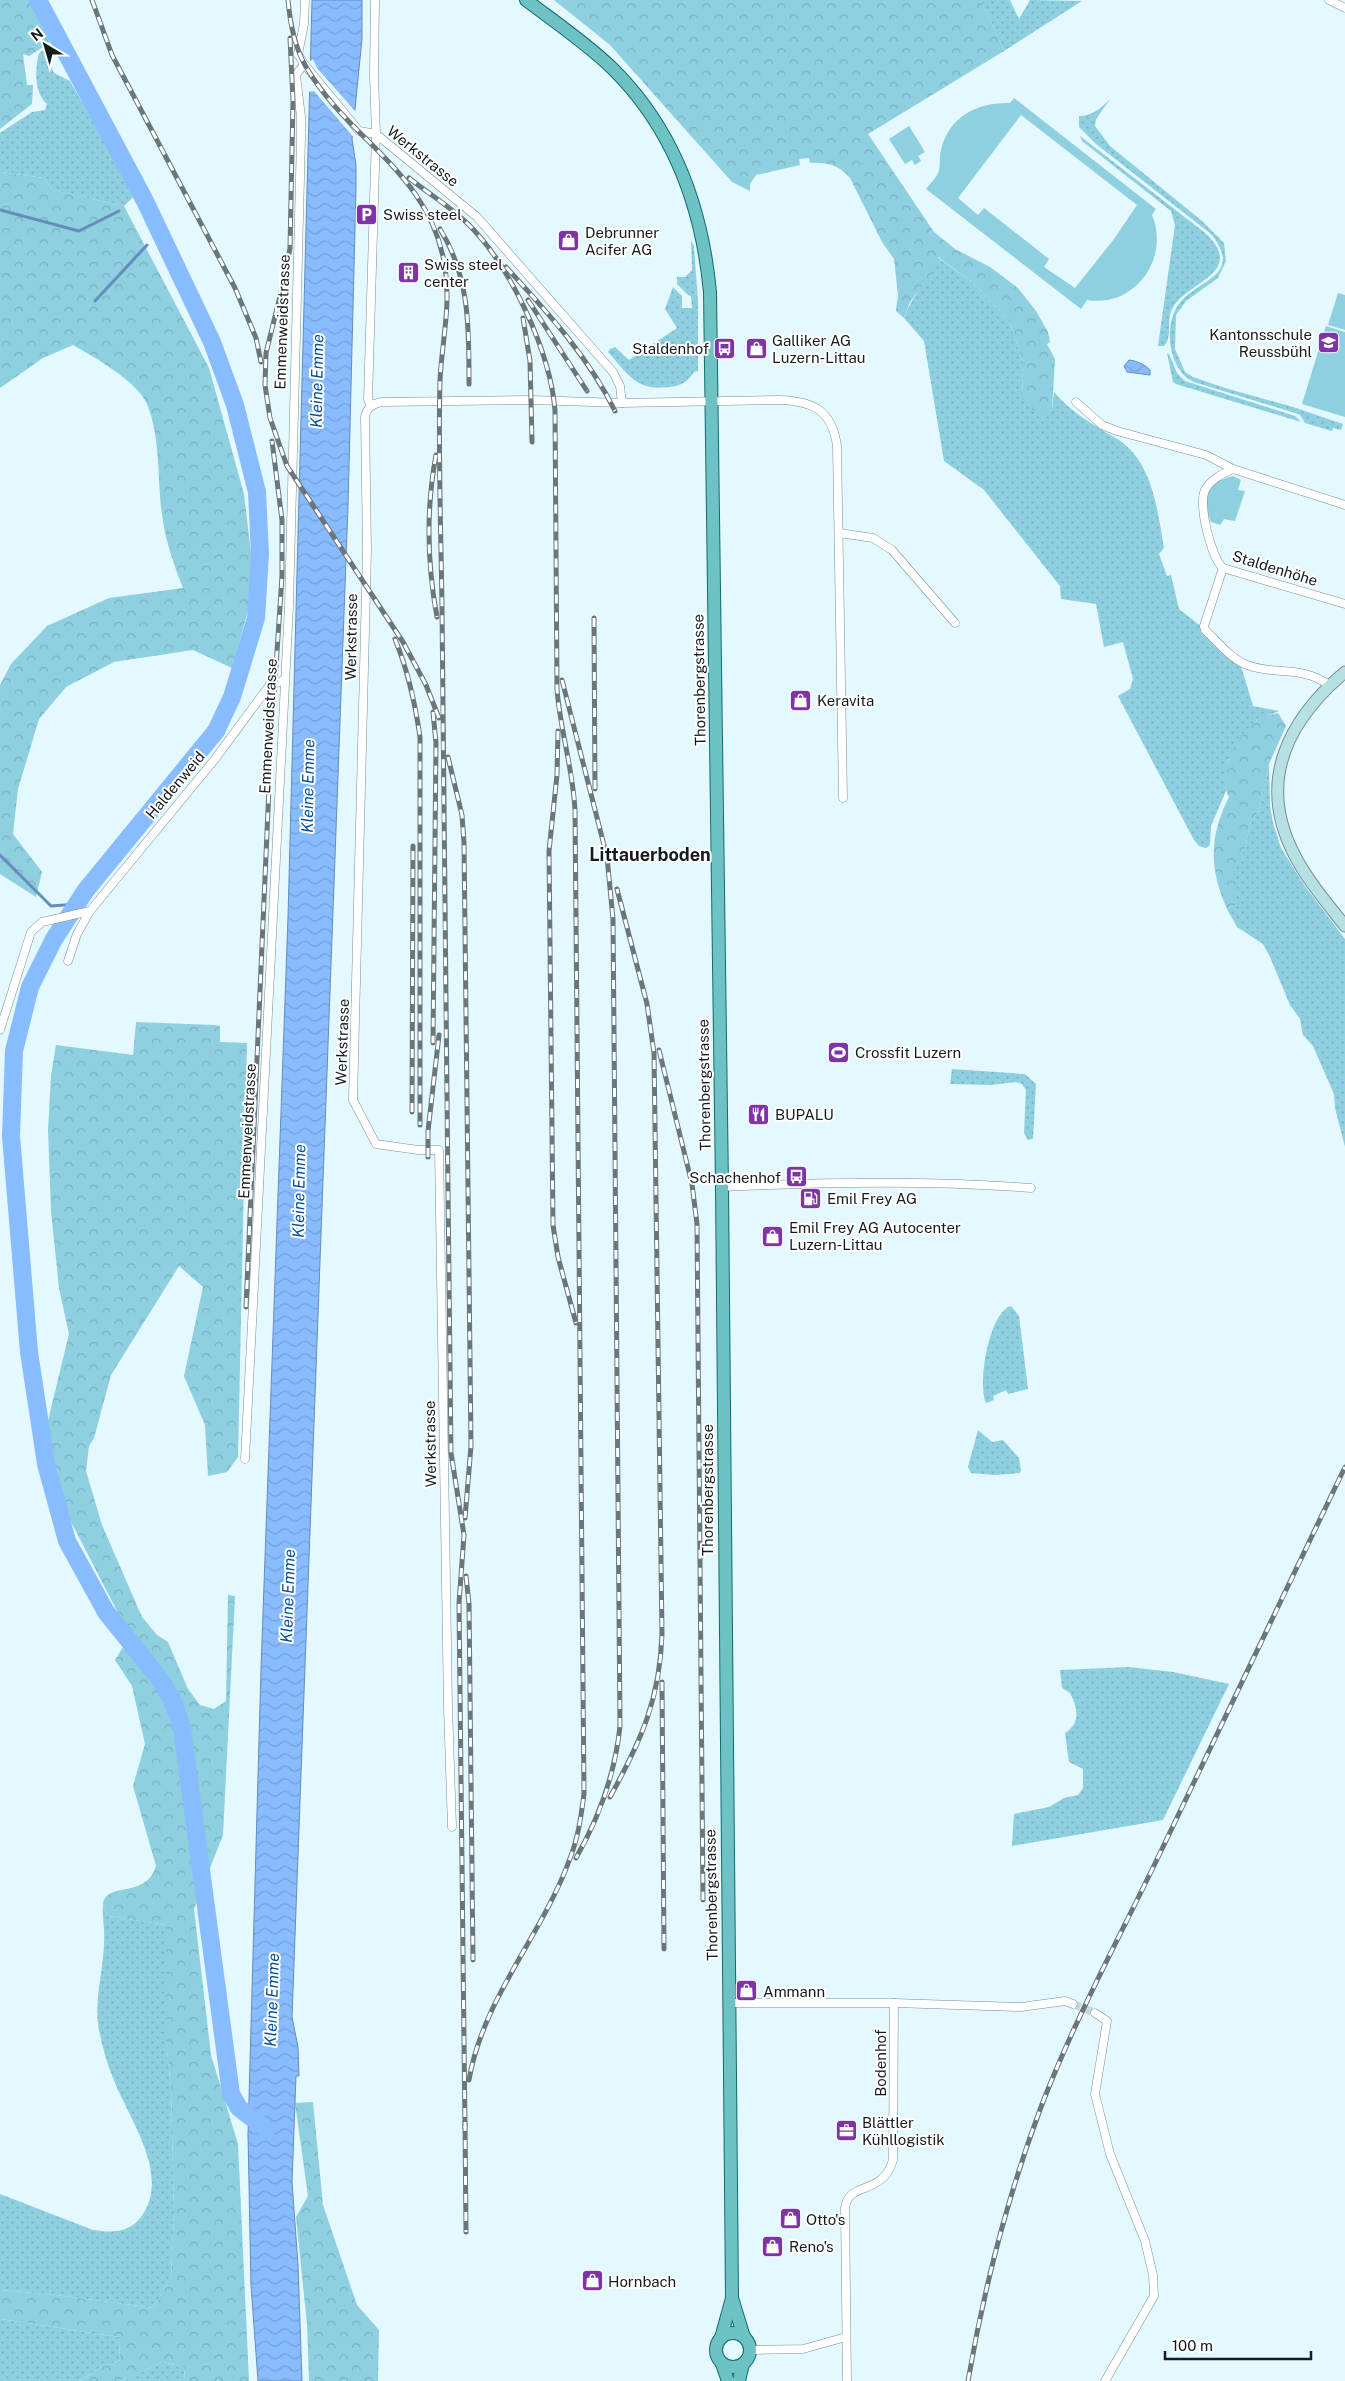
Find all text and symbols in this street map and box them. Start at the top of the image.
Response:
north arrow [20,20,70,70]
text: N [28,25,46,44]
street label: Werkstrasse [384,122,462,190]
parking icon: Swiss steel [355,202,379,226]
place label: Swiss steel [383,206,462,223]
place label: Debrunner Acifer AG [585,224,659,258]
shop icon: Debrunner Acifer AG [557,229,581,253]
street label: Emmenweidstrasse [271,254,293,390]
place label: Swiss steel center [424,256,503,290]
building icon: Swiss steel center [396,261,420,285]
place label: Kantonsschule Reussbühl [1209,326,1312,360]
school or university icon: Kantonsschule Reussbühl [1316,331,1340,355]
place label: Galliker AG Luzern-Littau [772,332,866,366]
water label: Kleine Emme [307,334,327,428]
bus stop icon: Staldenhof [713,336,737,360]
shop icon: Galliker AG Luzern-Littau [744,337,768,361]
place label: Staldenhof [632,340,709,357]
street label: Staldenhöhe [1230,547,1320,589]
street label: Werkstrasse [342,593,360,681]
street label: Thorenbergstrasse [689,614,709,746]
street label: Emmenweidstrasse [256,658,280,794]
shop icon: Keravita [789,688,813,712]
place label: Keravita [817,692,874,709]
water label: Kleine Emme [298,739,318,833]
street label: Haldenweid [142,748,208,822]
district label: Littauerboden [589,844,711,865]
street label: Werkstrasse [332,998,352,1086]
street label: Thorenbergstrasse [694,1019,714,1151]
sports icon: Crossfit Luzern [827,1040,851,1064]
place label: Crossfit Luzern [855,1044,961,1061]
street label: Emmenweidstrasse [235,1063,259,1199]
restaurant icon: BUPALU [747,1102,771,1126]
place label: BUPALU [775,1106,834,1123]
water label: Kleine Emme [289,1144,309,1238]
bus stop icon: Schachenhof [785,1165,809,1189]
place label: Schachenhof [689,1169,781,1186]
fuel station icon: Emil Frey AG [799,1186,823,1210]
place label: Emil Frey AG [827,1190,917,1207]
place label: Emil Frey AG Autocenter Luzern-Littau [789,1219,961,1253]
shop icon: Emil Frey AG Autocenter Luzern-Littau [761,1224,785,1248]
street label: Werkstrasse [421,1400,439,1488]
street label: Thorenbergstrasse [699,1424,716,1556]
water label: Kleine Emme [277,1549,299,1643]
street label: Thorenbergstrasse [701,1829,721,1961]
water label: Kleine Emme [261,1953,283,2047]
shop icon: Ammann [735,1979,759,2003]
place label: Ammann [763,1983,825,2000]
street label: Bodenhof [872,2029,889,2097]
place label: Blättler Kühllogistik [862,2114,945,2148]
office icon: Blättler Kühllogistik [834,2119,858,2143]
shop icon: Otto's [778,2207,802,2231]
place label: Otto's [806,2211,845,2228]
shop icon: Reno's [761,2234,785,2258]
place label: Reno's [789,2238,834,2255]
shop icon: Hornbach [580,2269,604,2293]
place label: Hornbach [608,2273,676,2290]
scale bar [1165,2328,1311,2360]
text: 100 m [1172,2337,1213,2354]

